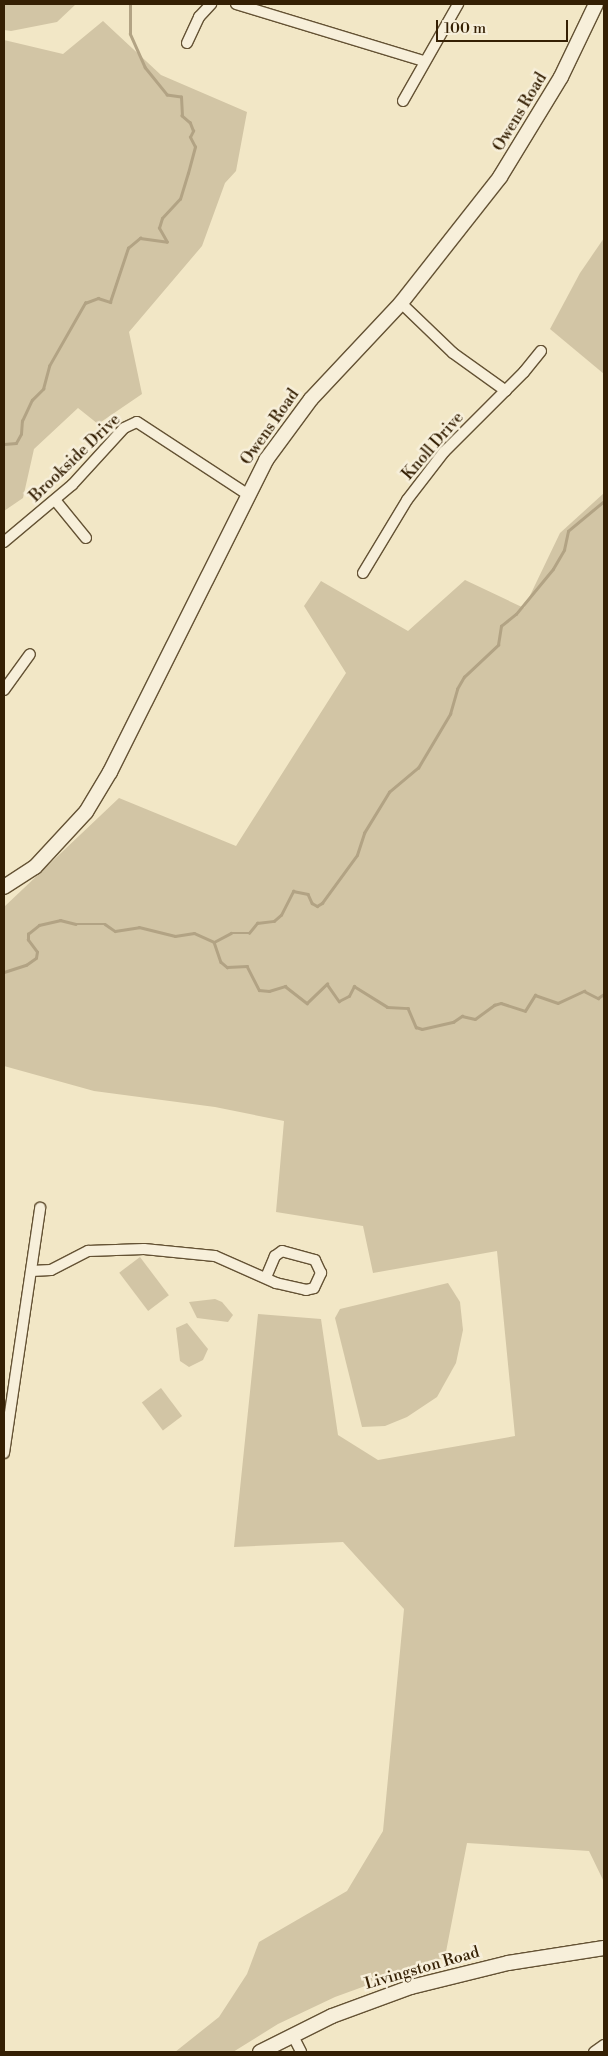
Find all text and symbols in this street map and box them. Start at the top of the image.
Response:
scale bar [438,10,570,42]
text: 100 m [444,19,486,38]
street label: Owens Road [489,69,551,155]
street label: Owens Road [237,385,303,469]
street label: Knoll Drive [398,408,468,484]
street label: Brookside Drive [26,410,124,506]
street label: Livingston Road [362,1942,482,1994]

